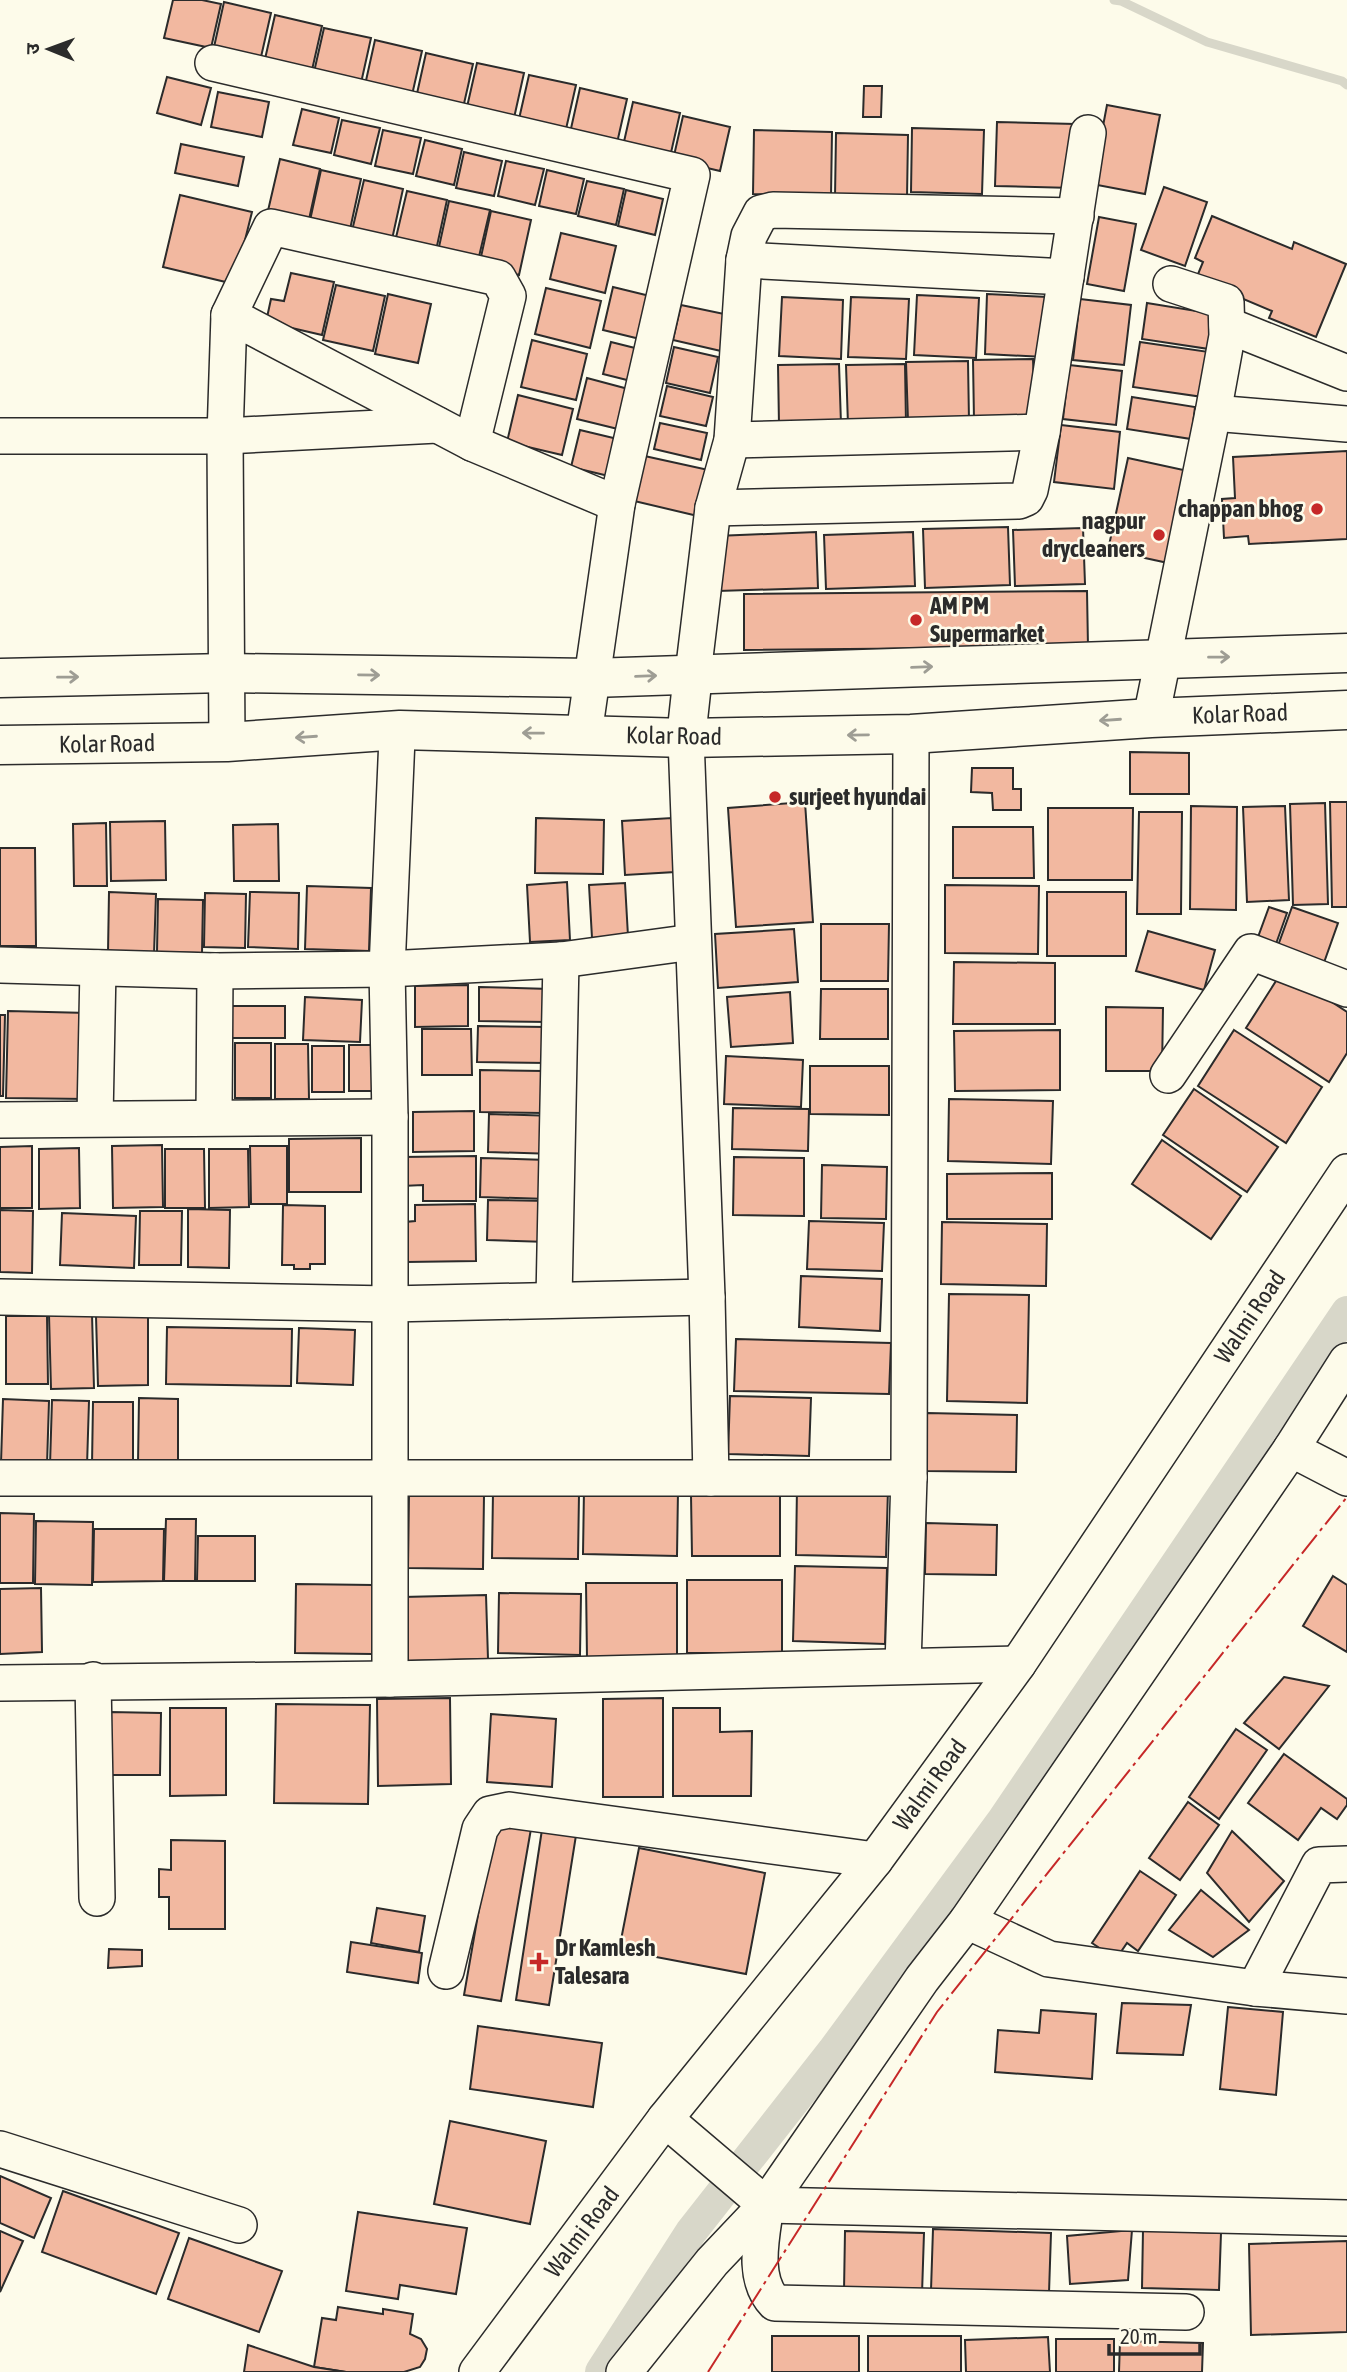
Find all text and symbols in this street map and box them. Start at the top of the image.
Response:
north arrow [14,14,84,84]
text: उ [21,42,43,54]
place label: chappan bhog [1178,495,1304,522]
marker: chappan bhog [1309,501,1325,517]
place label: nagpur drycleaners [1042,507,1146,562]
marker: nagpur drycleaners [1151,527,1167,543]
place label: AM PM Supermarket [929,592,1045,647]
marker: AM PM Supermarket [908,612,924,628]
one-way arrow [1207,650,1230,663]
one-way arrow [910,660,933,673]
one-way arrow [357,668,380,682]
one-way arrow [634,669,657,682]
one-way arrow [56,670,79,684]
street label: Kolar Road [1191,698,1289,729]
one-way arrow [1099,714,1122,727]
street label: Kolar Road [626,721,722,750]
one-way arrow [522,726,545,740]
one-way arrow [847,728,870,741]
street label: Kolar Road [59,729,155,758]
one-way arrow [295,731,317,744]
place label: surjeet hyundai [789,783,926,810]
marker: surjeet hyundai [767,789,783,805]
street label: Walmi Road [1209,1265,1290,1368]
street label: Walmi Road [887,1734,972,1836]
place label: Dr Kamlesh Talesara [555,1934,656,1989]
marker: Dr Kamlesh Talesara [529,1952,549,1972]
street label: Walmi Road [539,2181,624,2282]
scale bar [1109,2312,1200,2356]
text: 20 m [1120,2324,1158,2348]

